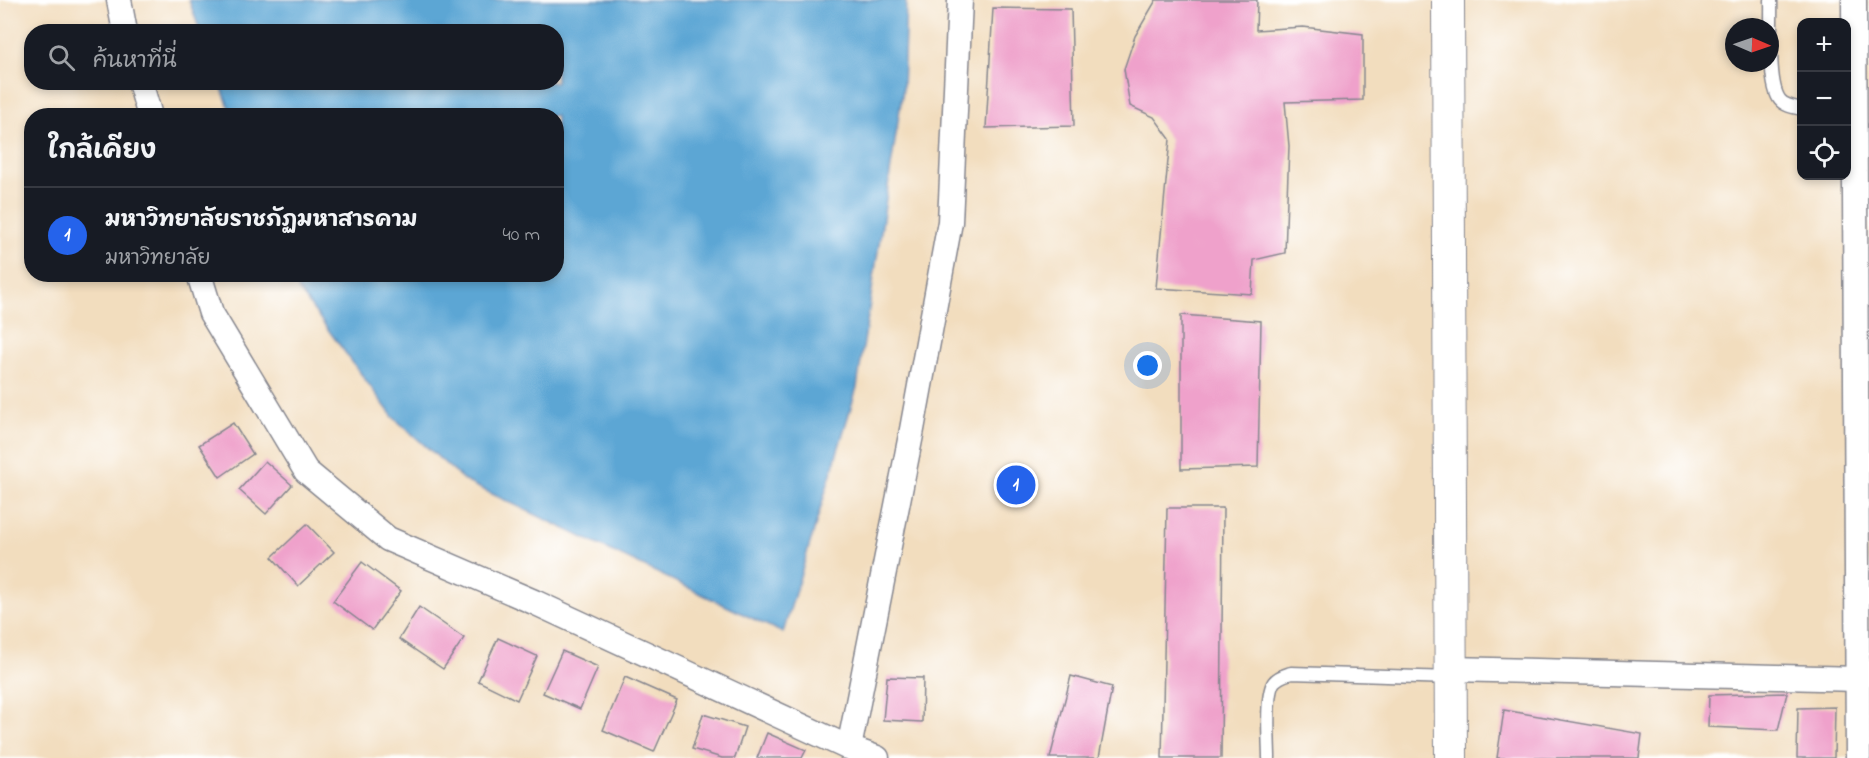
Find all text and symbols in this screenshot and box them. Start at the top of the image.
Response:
north arrow [1725,18,1779,72]
map controls [1797,18,1851,180]
button: + [1797,18,1851,72]
search box [24,24,564,90]
icon: search [45,41,78,74]
text: ค้นหาที่นี่ [93,46,177,78]
button: − [1797,72,1851,126]
button: locate [1797,126,1851,180]
text: ใกล้เคียง [48,133,156,171]
text: มหาวิทยาลัยราชภัฏมหาสารคาม [105,205,417,237]
text: 1 [64,221,71,250]
text: 40 m [503,221,540,250]
text: มหาวิทยาลัย [105,245,210,274]
your location [1133,351,1162,380]
pin: 1 [996,462,1036,508]

